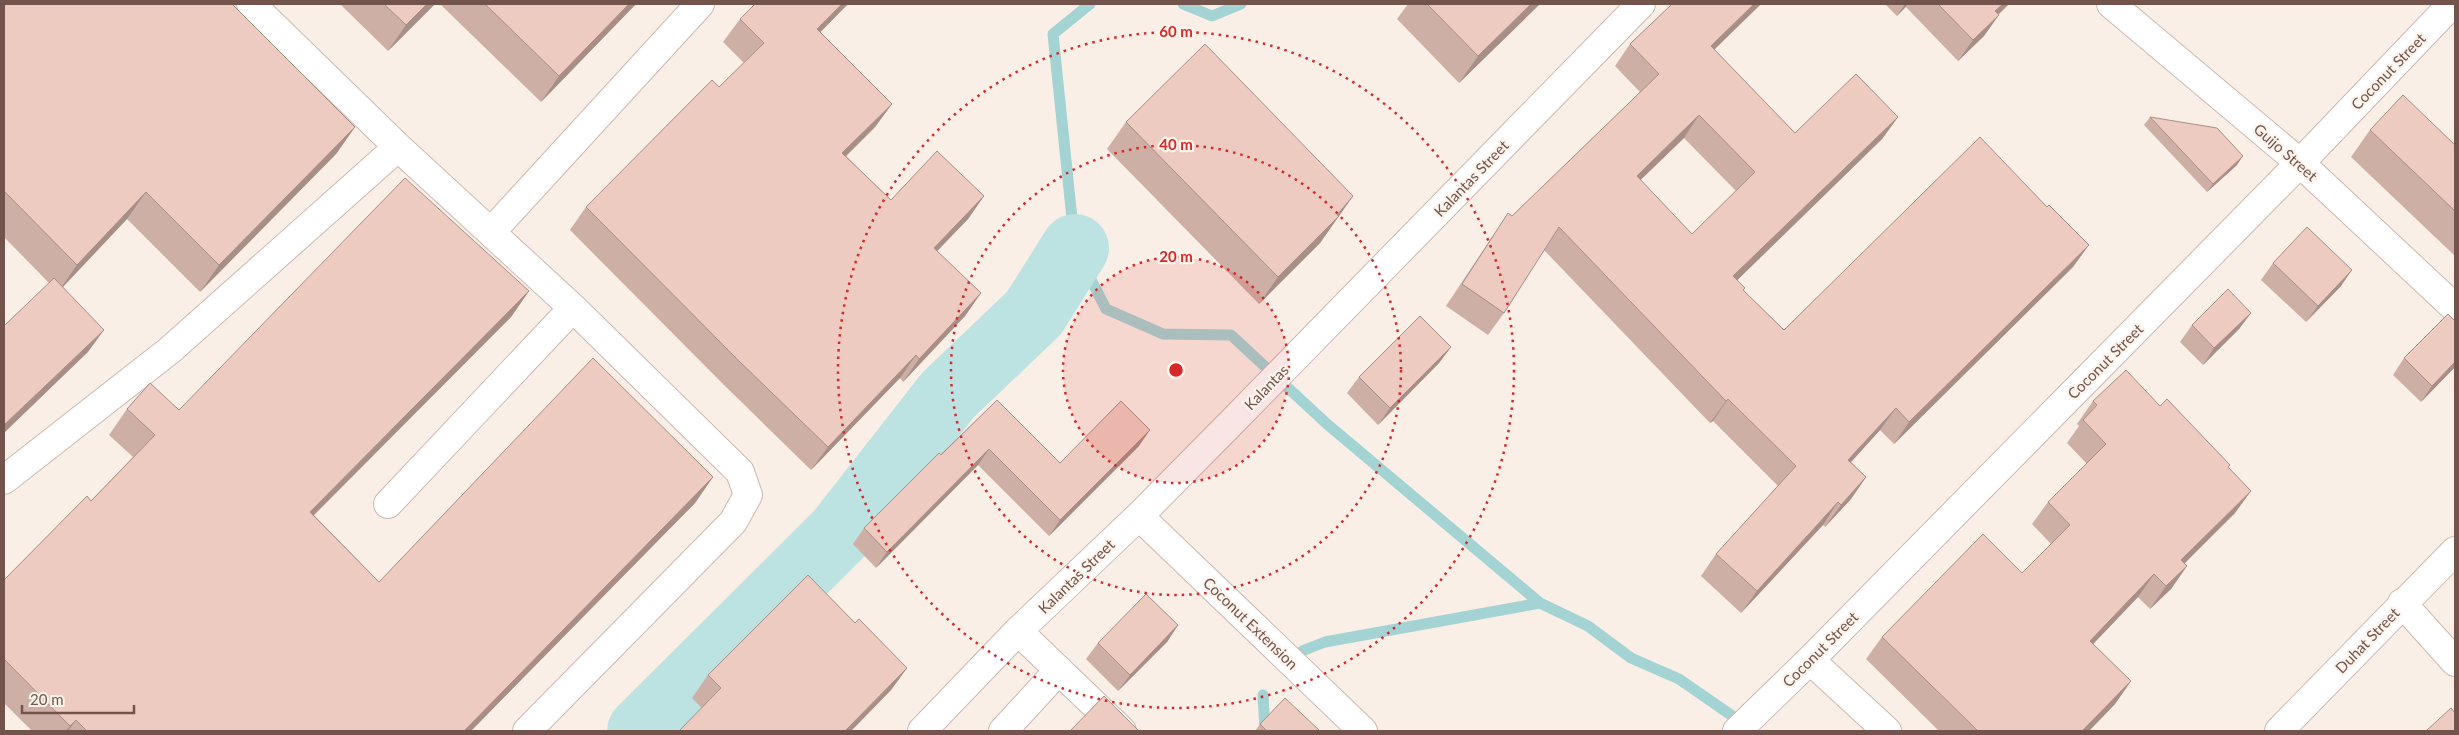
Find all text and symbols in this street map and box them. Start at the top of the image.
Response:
text: 60 m [1159,22,1193,40]
street label: Coconut Street [2347,29,2429,113]
street label: Guijo Street [2251,120,2322,185]
text: 40 m [1159,135,1193,153]
street label: Kalantas Street [1430,136,1512,220]
text: 20 m [1159,247,1193,265]
street label: Coconut Street [2064,319,2147,402]
centre of rings [1167,361,1185,379]
street label: Kalantas [1240,361,1292,413]
street label: Kalantas Street [1034,535,1118,617]
street label: Coconut Extension [1200,573,1302,673]
street label: Duhat Street [2331,603,2403,676]
street label: Coconut Street [1779,607,1862,690]
scale bar [22,682,135,714]
text: 20 m [30,690,64,708]

